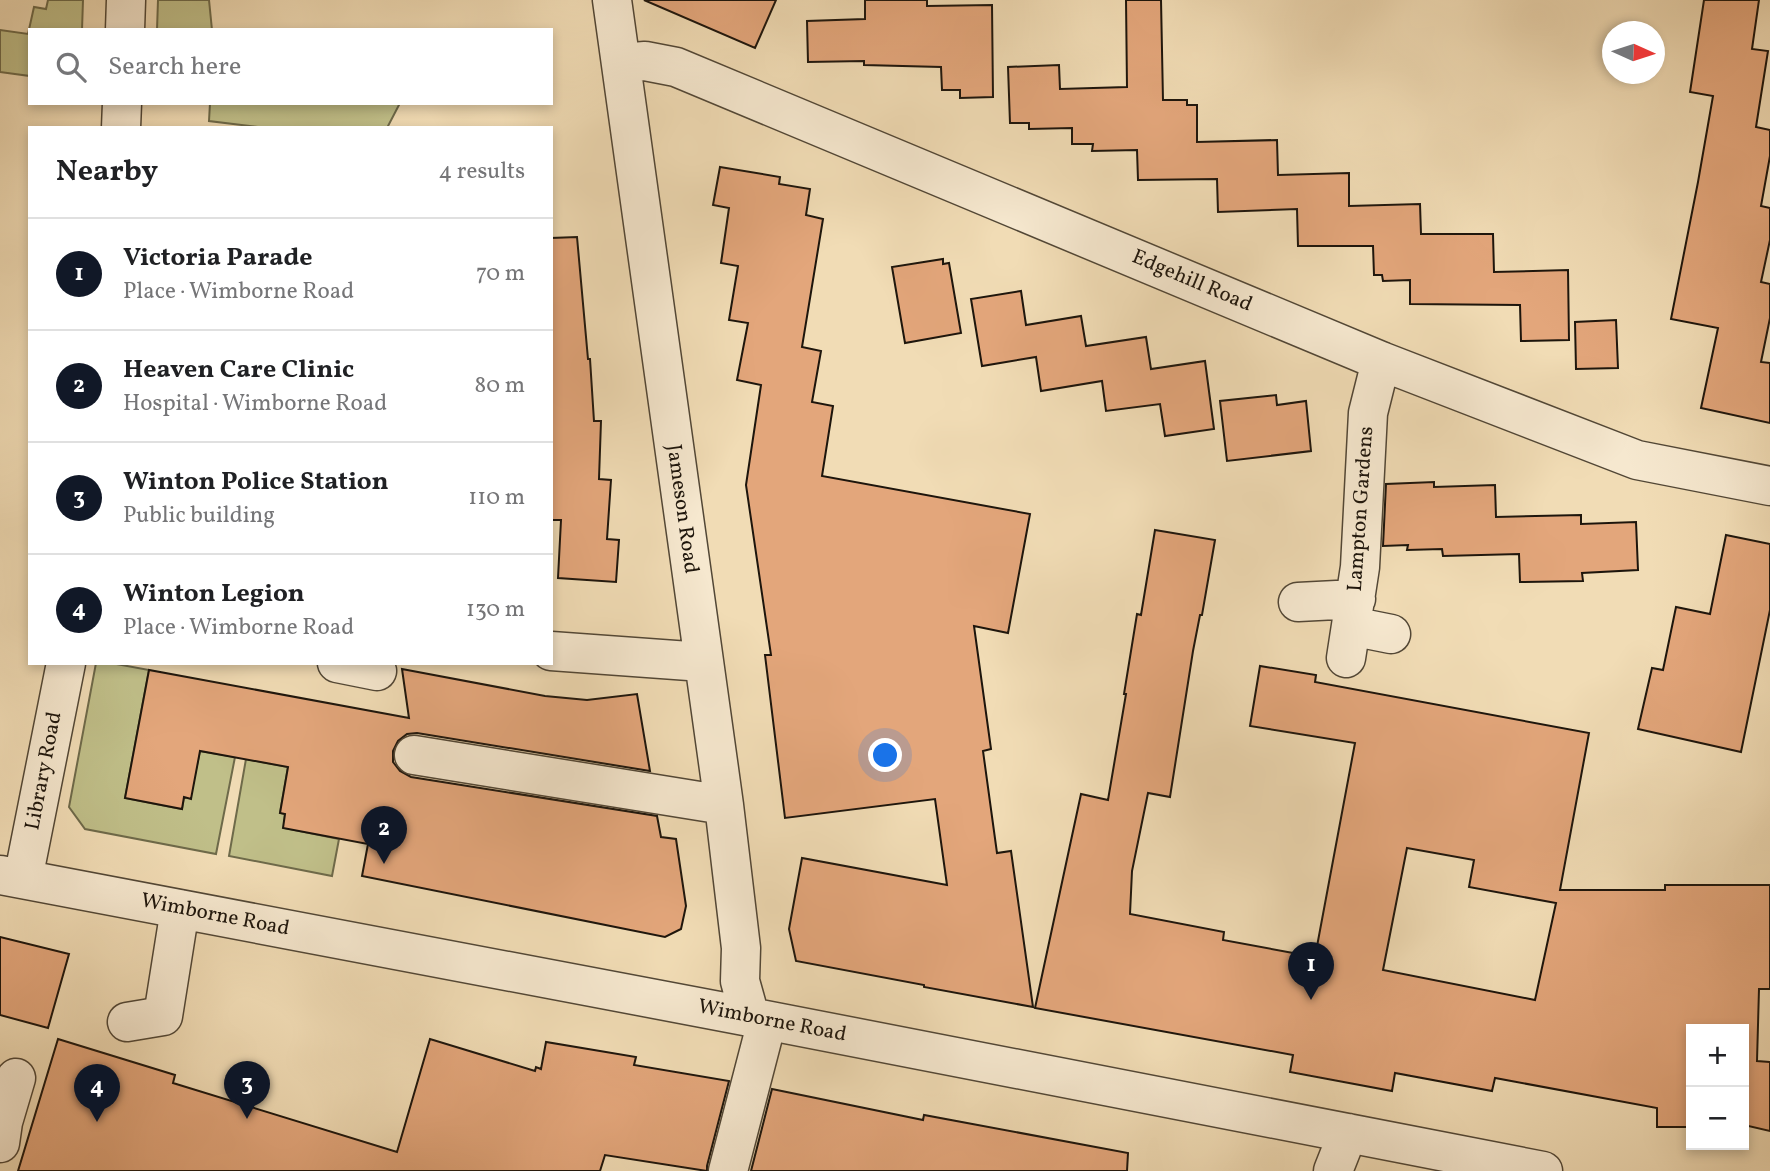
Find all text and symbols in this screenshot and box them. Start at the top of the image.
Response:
north arrow [1602,21,1665,84]
search box [28,28,553,105]
icon: search [52,48,90,86]
text: Search here [108,49,241,85]
text: Nearby [56,151,158,193]
text: 4 results [439,156,525,188]
text: Victoria Parade [123,240,313,276]
street label: Edgehill Road [1127,243,1257,319]
text: 1 [74,258,84,290]
text: 70 m [476,258,525,290]
text: Place · Wimborne Road [123,276,354,308]
text: Heaven Care Clinic [123,352,354,388]
text: 2 [73,370,85,402]
text: 80 m [475,370,525,402]
text: Hospital · Wimborne Road [123,388,387,420]
street label: Lampton Gardens [1341,425,1381,593]
street label: Jameson Road [659,442,705,576]
text: Winton Police Station [123,464,389,500]
text: 3 [73,482,85,514]
text: 110 m [468,482,525,514]
text: Public building [123,500,275,532]
text: Winton Legion [123,576,305,612]
text: 4 [72,594,86,626]
text: 130 m [466,594,525,626]
text: Place · Wimborne Road [123,612,354,644]
street label: Library Road [18,709,70,833]
your location [868,738,902,772]
pin: 2 [361,806,407,864]
street label: Wimborne Road [138,886,292,944]
pin: 1 [1288,942,1334,1000]
street label: Wimborne Road [695,992,849,1050]
map controls [1686,1024,1749,1150]
button: + [1686,1024,1749,1087]
pin: 3 [224,1061,270,1119]
pin: 4 [74,1064,120,1122]
button: − [1686,1087,1749,1150]

